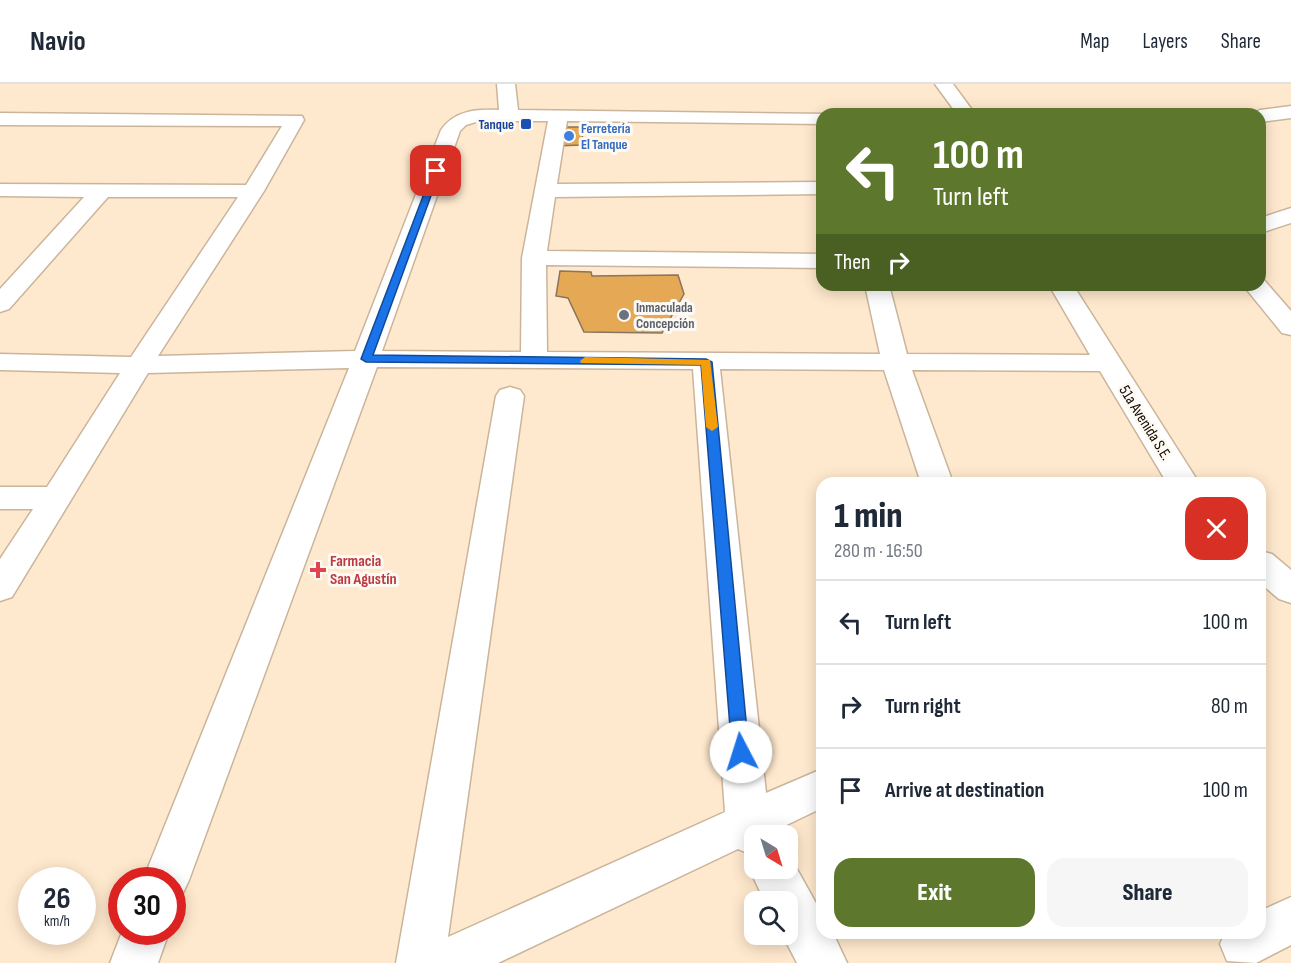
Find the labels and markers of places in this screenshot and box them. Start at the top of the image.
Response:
place label: Tanque [479,116,514,133]
marker: Tanque [519,117,533,131]
place label: Ferretería El Tanque [581,120,631,153]
marker: Ferretería El Tanque [562,129,576,143]
pin [410,145,461,196]
place label: Inmaculada Concepción [636,299,694,332]
marker: Inmaculada Concepción [617,308,631,322]
place label: Farmacia San Agustín [330,552,397,589]
marker: Farmacia San Agustín [311,563,325,577]

